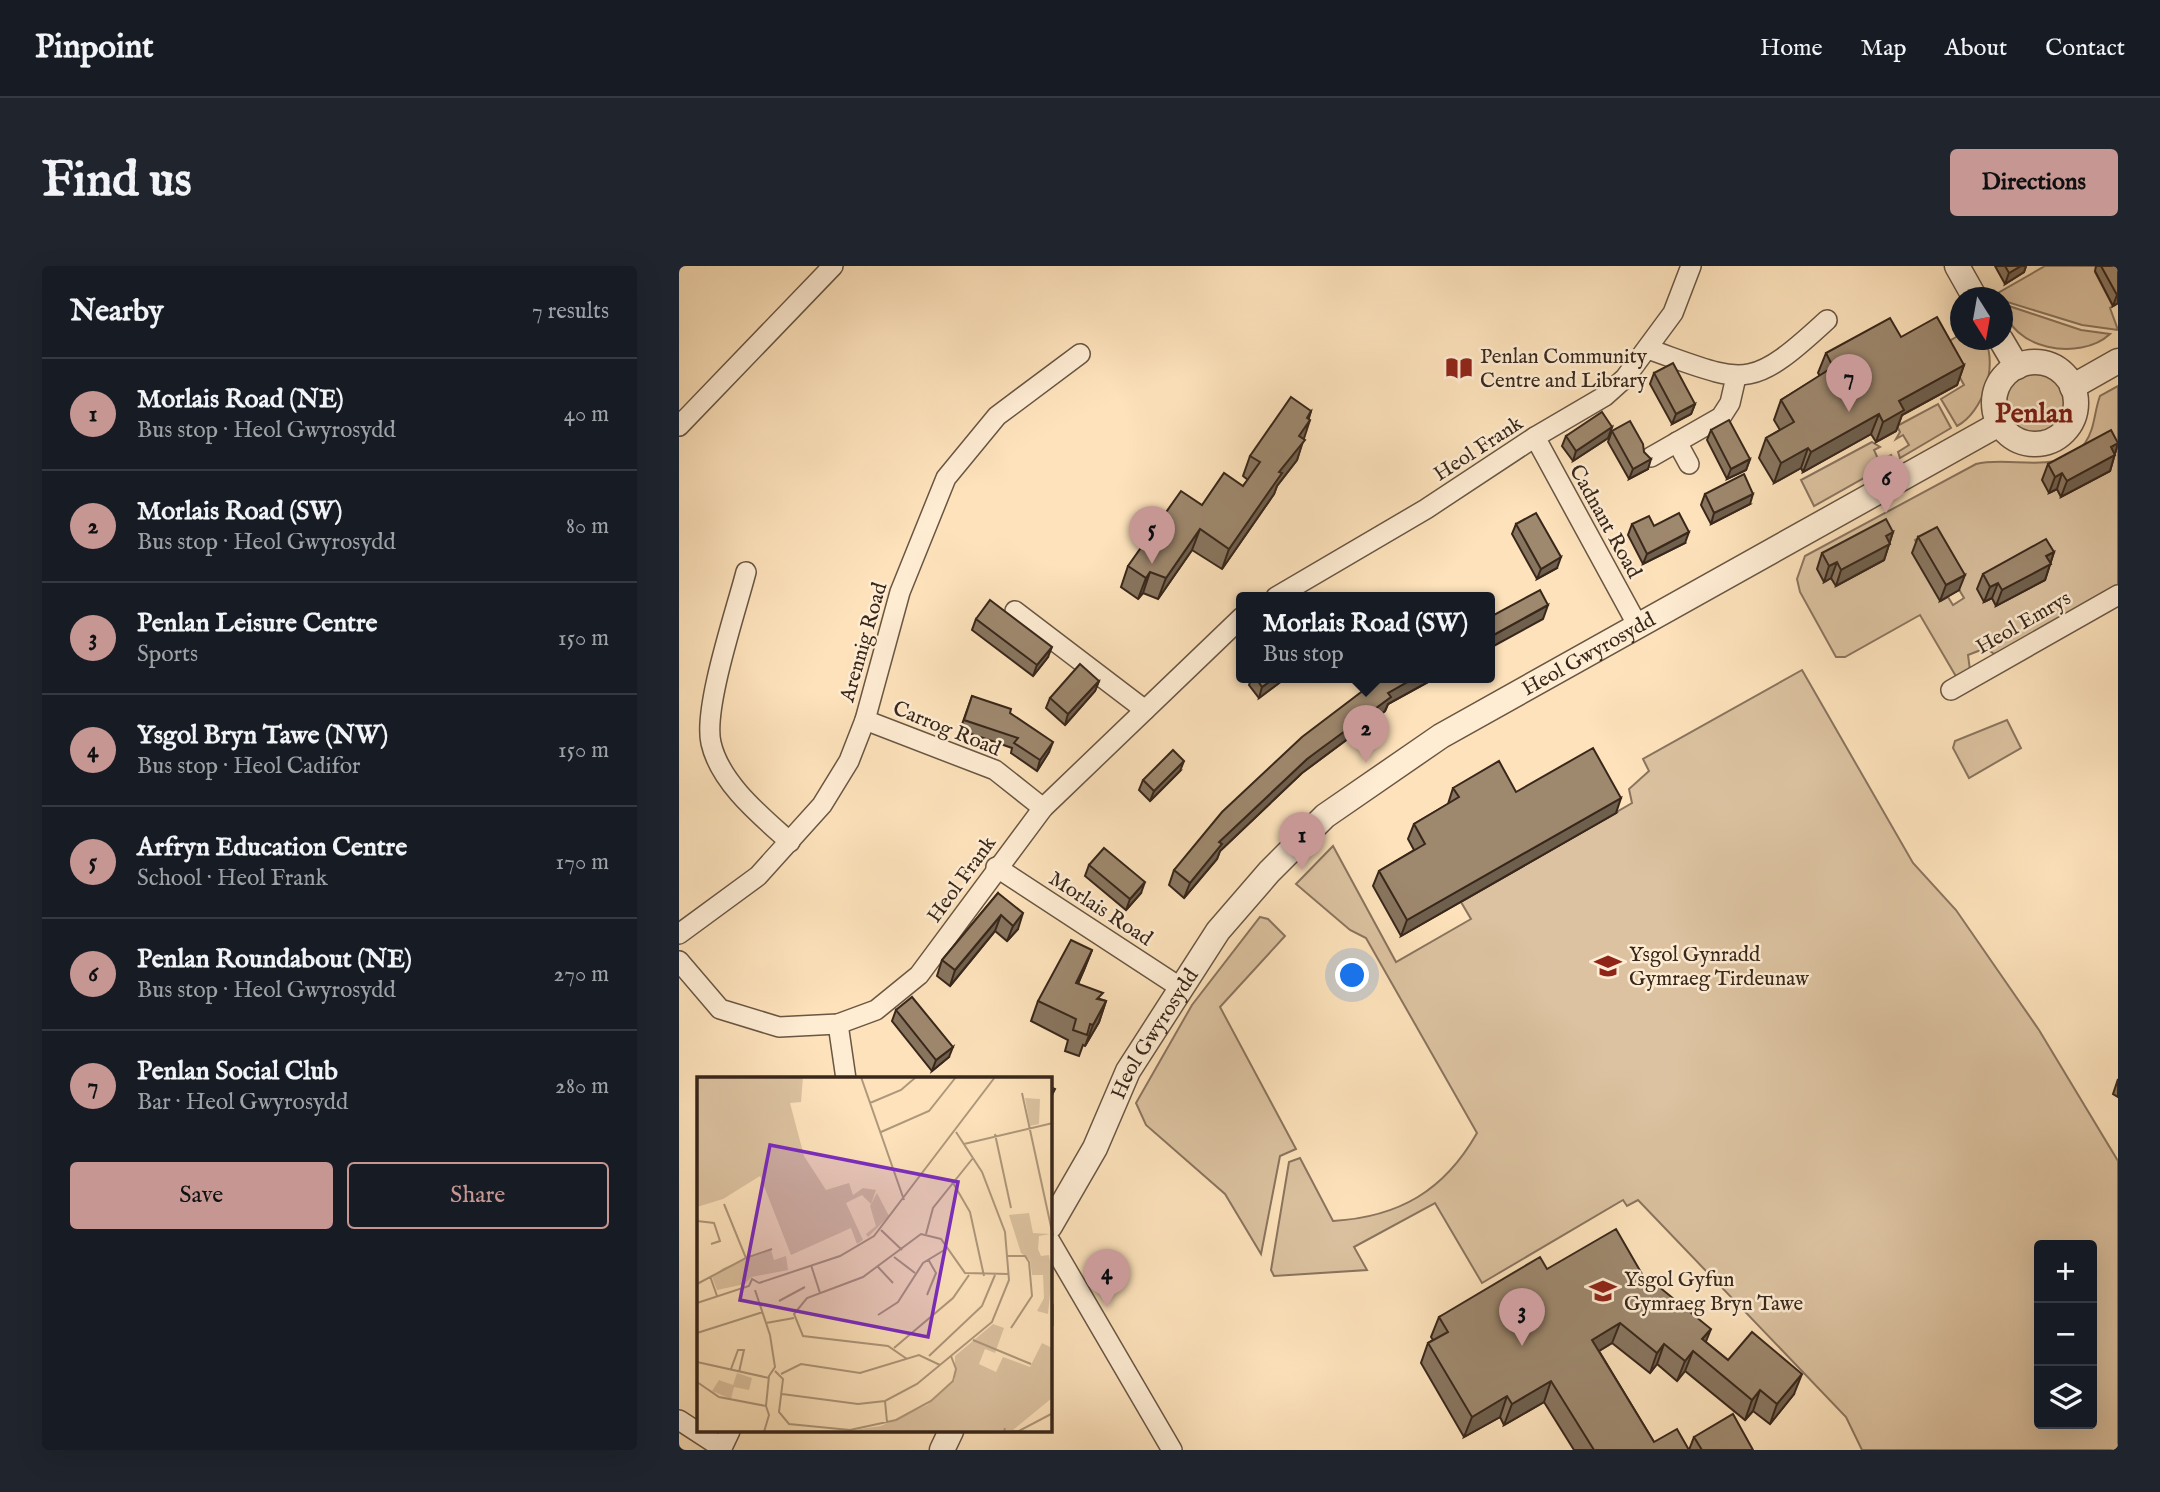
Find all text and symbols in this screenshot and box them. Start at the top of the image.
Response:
text: Pinpoint [35,27,154,69]
text: Home [1760,33,1823,64]
text: Map [1861,33,1907,64]
text: About [1945,33,2007,64]
text: Contact [2045,33,2125,64]
button: Directions [1950,149,2118,216]
text: Find us [42,151,192,213]
north arrow [1950,287,2013,350]
text: Nearby [70,293,163,331]
text: 7 results [532,297,609,326]
place label: Penlan Community Centre and Library [1480,344,1648,395]
library icon: Penlan Community Centre and Library [1444,353,1474,383]
pin: 7 [1826,354,1872,412]
text: Morlais Road (NE) [137,383,344,416]
district label: Penlan [1995,397,2073,432]
text: 1 [89,400,97,429]
text: 40 m [564,400,609,429]
street label: Heol Frank [1429,410,1529,488]
text: Bus stop · Heol Gwyrosydd [137,416,396,445]
pin: 6 [1863,455,1909,513]
street label: Cadnant Road [1562,460,1647,584]
text: Morlais Road (SW) [137,495,342,528]
pin: 5 [1129,506,1175,564]
text: 2 [88,512,98,541]
text: 80 m [566,512,609,541]
text: Bus stop · Heol Gwyrosydd [137,528,396,557]
street label: Arennig Road [834,579,895,706]
street label: Heol Emrys [1971,585,2076,661]
popup [1236,592,1495,683]
text: Penlan Leisure Centre [137,607,377,640]
text: Morlais Road (SW) [1263,607,1468,640]
street label: Heol Gwyrosydd [1517,607,1661,703]
text: 3 [89,624,97,653]
text: 150 m [558,624,609,653]
text: Sports [137,640,198,669]
text: Bus stop [1263,640,1344,669]
street label: Carrog Road [888,695,1005,764]
pin: 2 [1343,705,1389,763]
text: Ysgol Bryn Tawe (NW) [137,719,388,752]
text: 4 [87,736,99,765]
text: 150 m [558,736,609,765]
text: Bus stop · Heol Cadifor [137,752,361,781]
pin: 1 [1279,812,1325,870]
street label: Heol Frank [922,830,1003,929]
text: Arfryn Education Centre [137,831,407,864]
text: 5 [89,848,97,877]
text: 170 m [556,848,609,877]
text: School · Heol Frank [137,864,328,893]
street label: Morlais Road [1043,866,1158,953]
place label: Ysgol Gynradd Gymraeg Tirdeunaw [1629,942,1810,993]
text: Penlan Roundabout (NE) [137,943,412,976]
school or university icon: Ysgol Gynradd Gymraeg Tirdeunaw [1593,951,1623,981]
your location [1335,958,1369,992]
text: 6 [88,960,98,989]
text: 270 m [554,960,609,989]
street label: Heol Gwyrosydd [1105,963,1206,1104]
text: Bus stop · Heol Gwyrosydd [137,976,396,1005]
text: Penlan Social Club [137,1055,338,1088]
text: 7 [88,1072,98,1101]
text: 280 m [555,1072,609,1101]
inset map [697,1077,1052,1432]
text: Bar · Heol Gwyrosydd [137,1088,348,1117]
button: Save [70,1162,333,1229]
button: Share [347,1162,609,1229]
map controls [2034,1240,2097,1429]
button: + [2034,1240,2097,1303]
pin: 4 [1084,1249,1130,1307]
place label: Ysgol Gyfun Gymraeg Bryn Tawe [1624,1267,1804,1318]
school or university icon: Ysgol Gyfun Gymraeg Bryn Tawe [1588,1276,1618,1306]
pin: 3 [1499,1288,1545,1346]
button: − [2034,1303,2097,1366]
button: layers [2034,1366,2097,1429]

